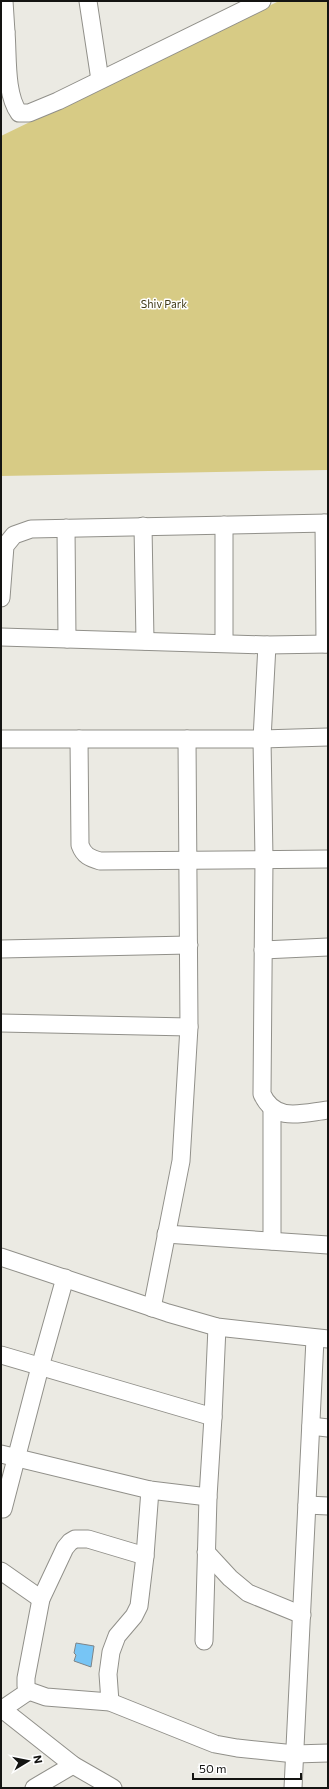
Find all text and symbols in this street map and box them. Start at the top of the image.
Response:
park label: Shiv Park [141,297,187,310]
north arrow [8,1741,48,1781]
text: N [31,1754,45,1764]
scale bar [193,1755,301,1781]
text: 50 m [199,1761,227,1775]

